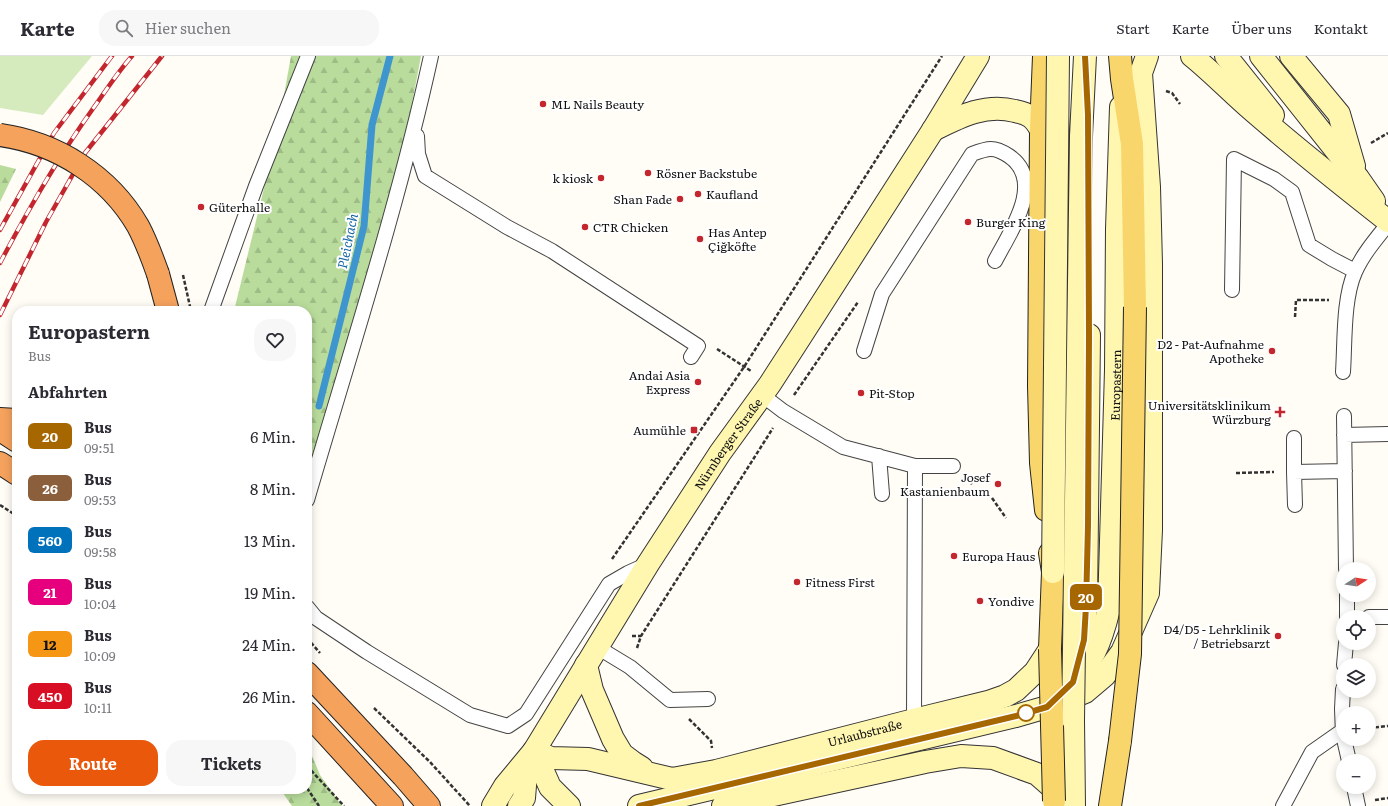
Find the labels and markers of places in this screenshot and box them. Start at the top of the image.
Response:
place label: ML Nails Beauty [551,95,644,113]
marker: ML Nails Beauty [538,99,548,109]
place label: Rösner Backstube [656,164,757,182]
marker: Rösner Backstube [643,168,653,178]
place label: k kiosk [552,169,594,187]
marker: k kiosk [596,173,606,183]
place label: Kaufland [706,185,759,203]
marker: Kaufland [693,189,703,199]
place label: Shan Fade [613,190,672,208]
marker: Shan Fade [675,194,685,204]
place label: Güterhalle [209,198,270,216]
marker: Güterhalle [196,202,206,212]
place label: Burger King [976,213,1046,231]
marker: Burger King [963,217,973,227]
place label: CTR Chicken [593,218,668,236]
marker: CTR Chicken [580,222,590,232]
place label: Has Antep Çiğköfte [708,223,767,255]
marker: Has Antep Çiğköfte [695,234,705,244]
place label: D2 - Pat-Aufnahme Apotheke [1157,335,1264,367]
marker: D2 - Pat-Aufnahme Apotheke [1267,346,1277,356]
place label: Andai Asia Express [629,366,691,398]
marker: Andai Asia Express [693,377,703,387]
place label: Pit-Stop [869,384,915,402]
marker: Pit-Stop [856,388,866,398]
place label: Universitätsklinikum Würzburg [1148,396,1271,428]
marker: Universitätsklinikum Würzburg [1274,406,1286,418]
place label: Aumühle [633,421,686,439]
marker: Aumühle [689,425,699,435]
place label: Josef Kastanienbaum [900,468,991,500]
marker: Josef Kastanienbaum [993,479,1003,489]
place label: Europa Haus [962,547,1036,565]
marker: Europa Haus [949,551,959,561]
place label: Fitness First [805,573,875,591]
marker: Fitness First [792,577,802,587]
place label: Yondive [988,592,1034,610]
marker: Yondive [975,596,985,606]
place label: D4/D5 - Lehrklinik / Betriebsarzt [1163,620,1271,652]
marker: D4/D5 - Lehrklinik / Betriebsarzt [1273,631,1283,641]
unlabelled marker [1017,704,1035,722]

